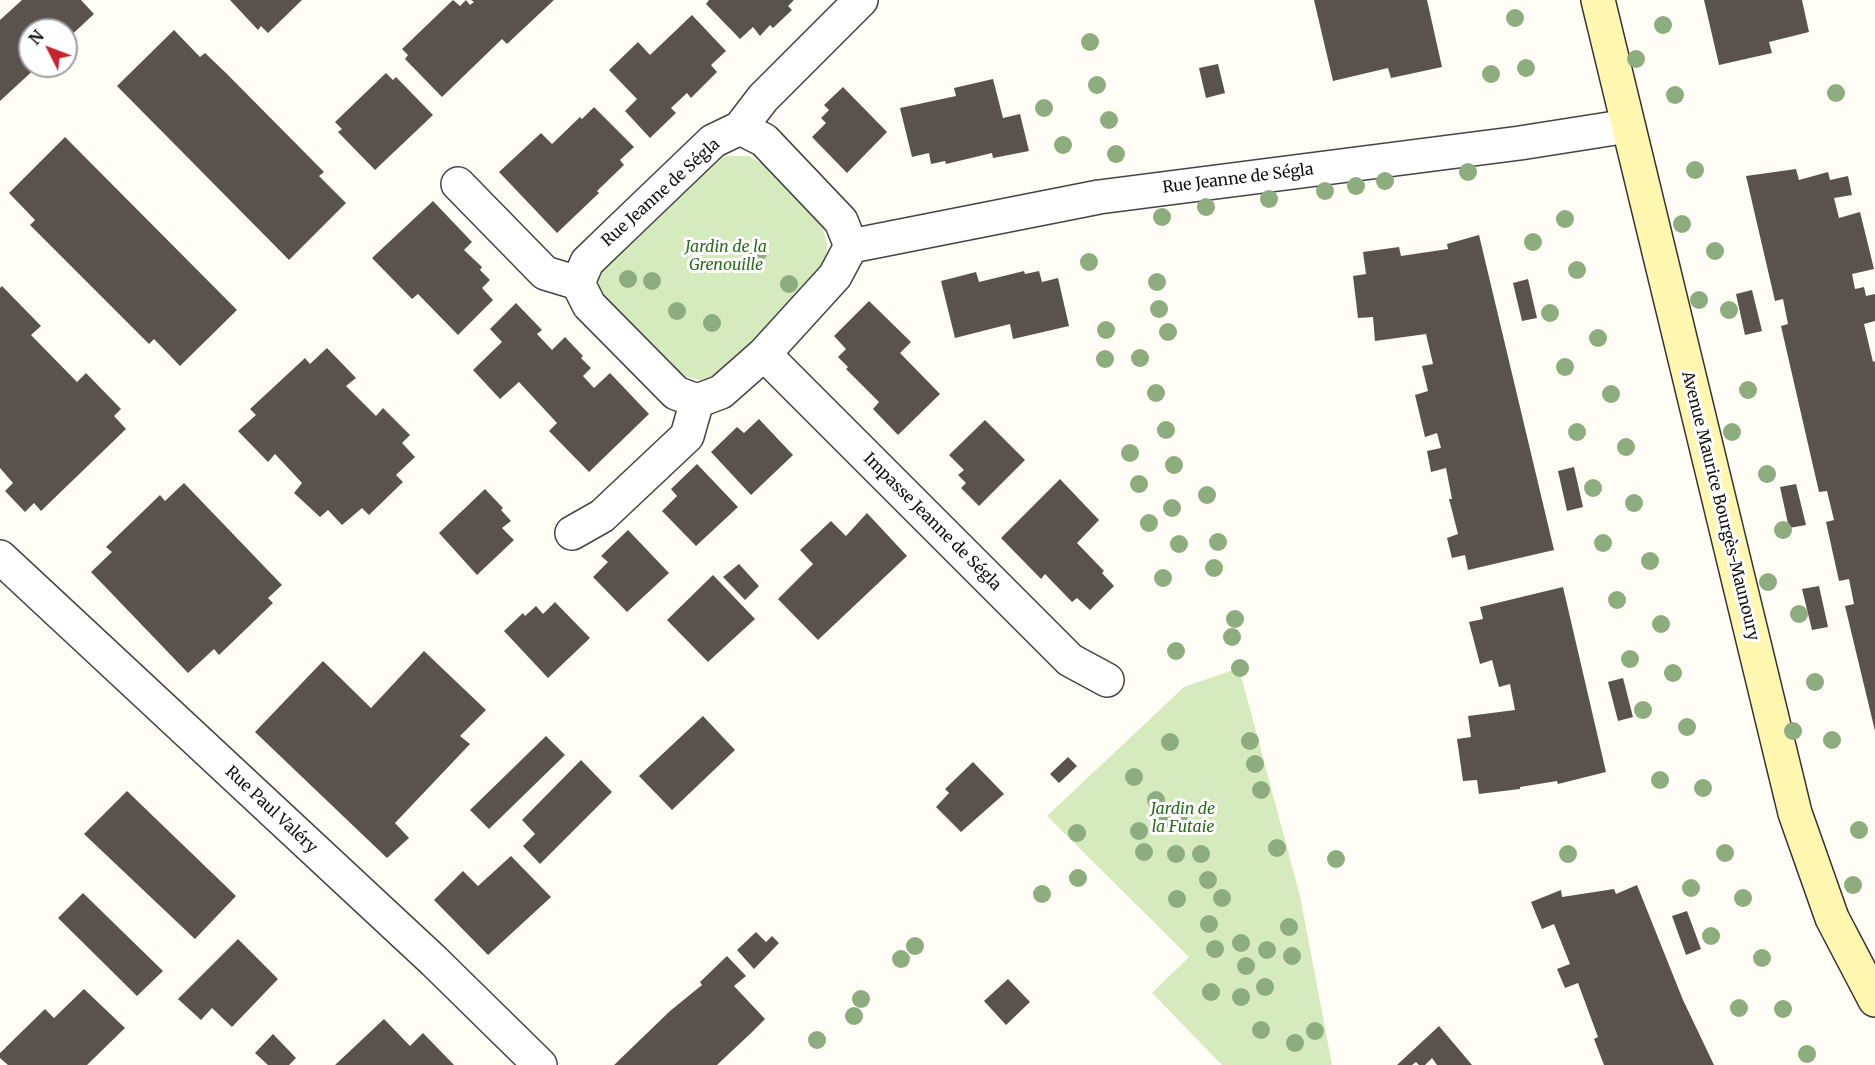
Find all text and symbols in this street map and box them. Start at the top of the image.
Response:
north arrow [18,18,78,78]
text: N [24,26,48,49]
street label: Rue Jeanne de Ségla [598,135,724,251]
street label: Rue Jeanne de Ségla [1161,160,1315,198]
park label: Jardin de la Grenouille [685,237,767,275]
street label: Avenue Maurice Bourgès-Maunoury [1677,369,1763,643]
street label: Impasse Jeanne de Ségla [859,449,1005,595]
street label: Rue Paul Valéry [221,762,321,858]
park label: Jardin de la Futaie [1151,799,1215,837]

